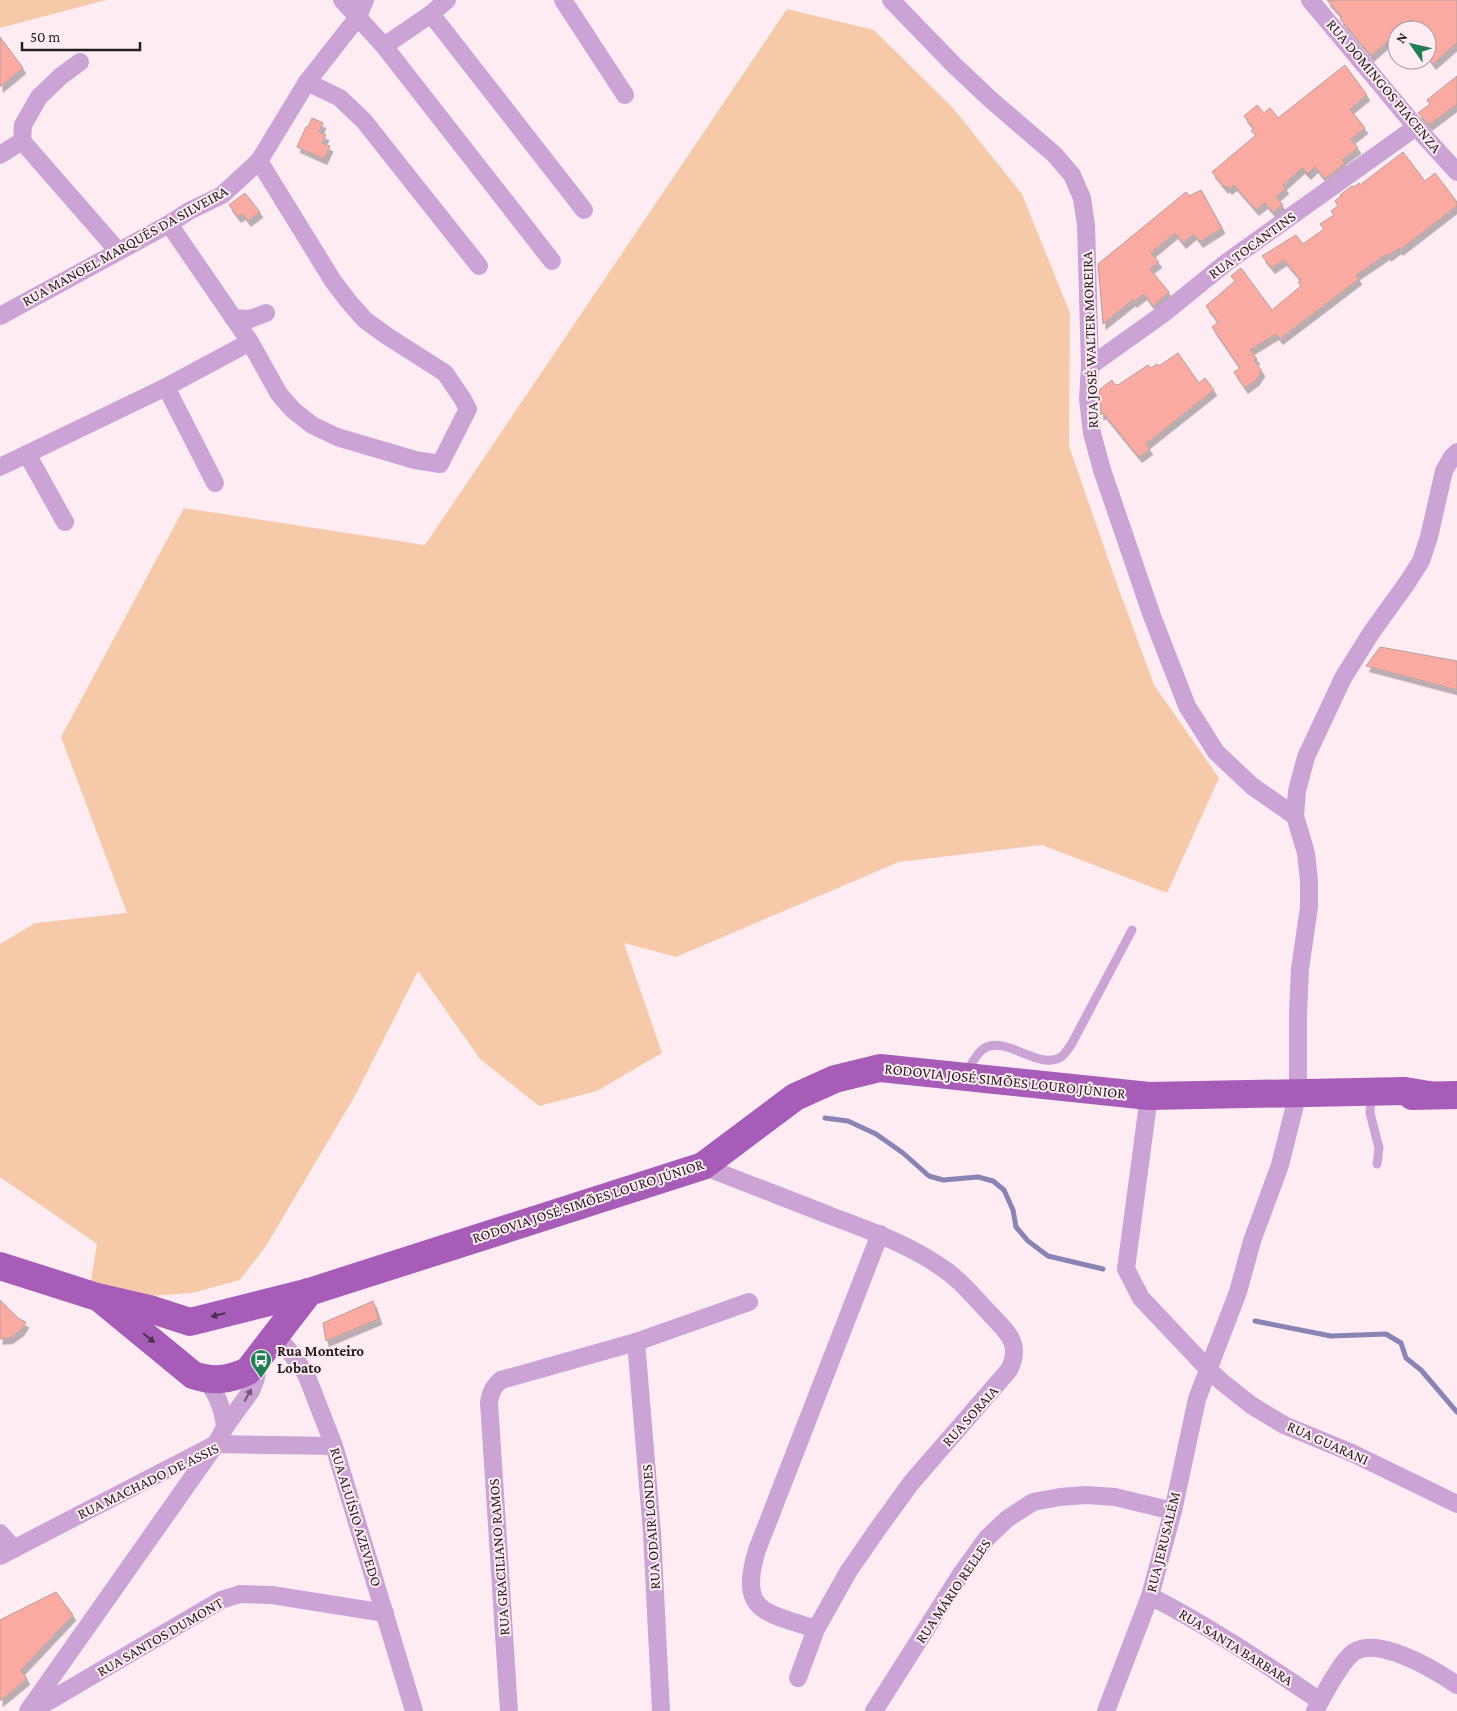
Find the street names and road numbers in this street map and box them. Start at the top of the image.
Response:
street label: RUA DOMINGOS PIACENZA [1323,16,1445,156]
street label: RUA MANOEL MARQUÊS DA SILVEIRA [19,182,231,309]
street label: RUA TOCANTINS [1205,208,1299,282]
street label: RUA JOSÉ WALTER MOREIRA [1079,251,1102,429]
street label: RODOVIA JOSÉ SIMÕES LOURO JÚNIOR [884,1060,1127,1103]
street label: RODOVIA JOSÉ SIMÕES LOURO JÚNIOR [470,1156,707,1247]
street label: RUA SORAIA [939,1382,1002,1449]
street label: RUA GUARANI [1285,1418,1371,1468]
street label: RUA MACHADO DE ASSIS [75,1440,221,1522]
street label: RUA ALUÍSIO AZEVEDO [327,1446,385,1588]
street label: RUA ODAIR LONDES [639,1464,663,1590]
street label: RUA GRACILIANO RAMOS [486,1478,512,1636]
street label: RUA JERUSALÉM [1143,1490,1184,1594]
street label: RUA MÁRIO RELLES [912,1536,994,1646]
street label: RUA SANTOS DUMONT [94,1594,226,1680]
street label: RUA SANTA BARBARA [1176,1605,1296,1689]

